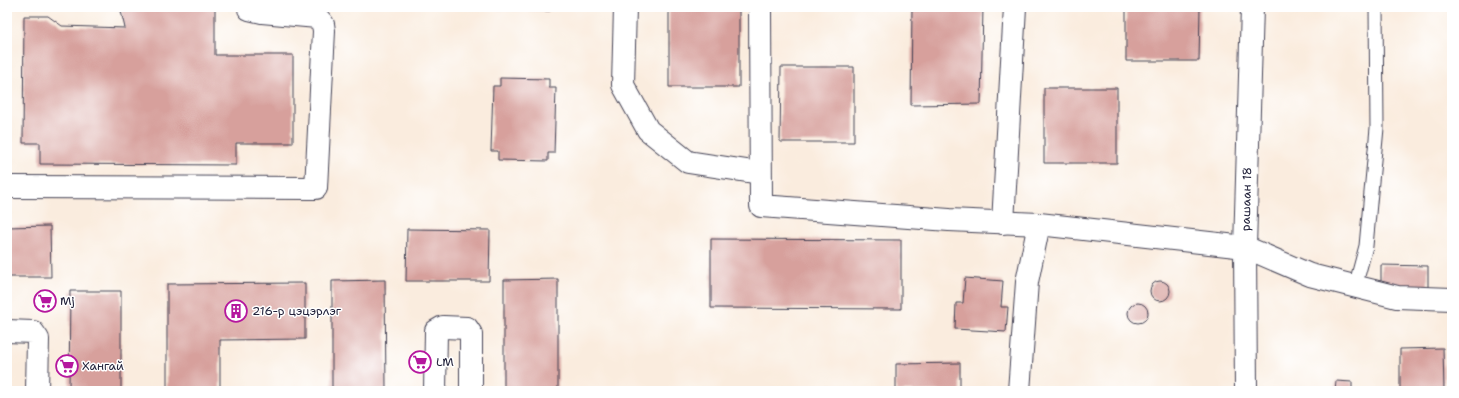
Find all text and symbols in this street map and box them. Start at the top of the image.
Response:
street label: рашаан 18 [1237,167,1255,231]
supermarket icon: Mj [32,288,58,314]
place label: Mj [60,293,75,309]
building icon: 216-р цэцэрлэг [223,298,249,324]
place label: 216-р цэцэрлэг [252,303,342,319]
supermarket icon: LM [407,349,433,375]
supermarket icon: Хангай [54,353,80,379]
place label: LM [436,354,454,370]
place label: Хангай [82,358,124,374]

